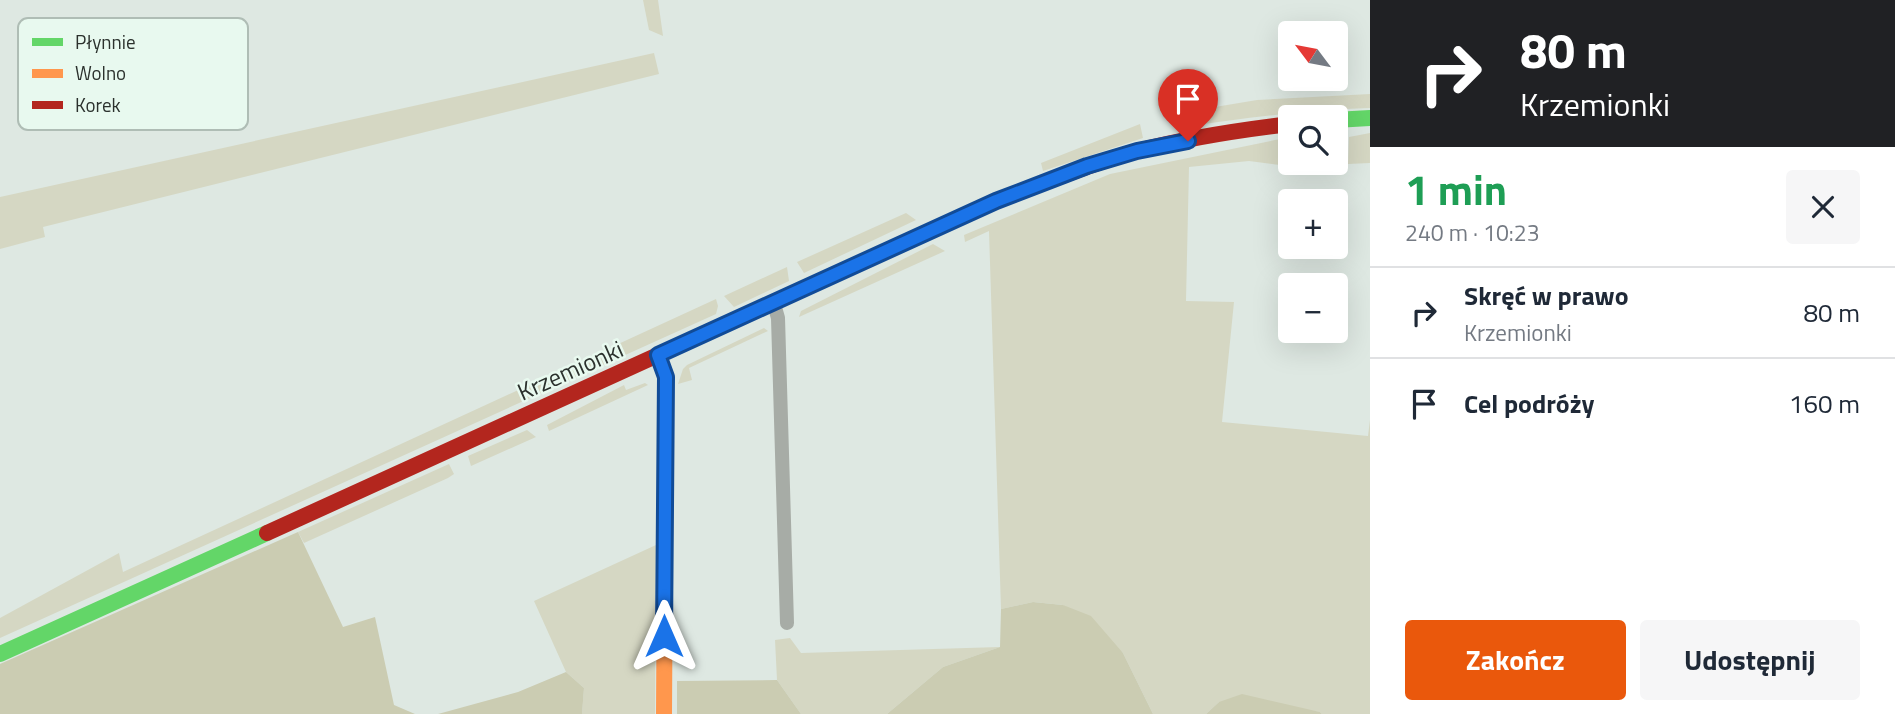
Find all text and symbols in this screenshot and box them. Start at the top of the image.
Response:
text: 80 m [1520,12,1627,87]
legend [18,18,248,130]
north arrow [1278,21,1348,91]
map controls [1278,21,1348,343]
text: Płynnie [75,27,136,56]
icon: right [1405,28,1496,119]
text: Wolno [75,58,126,87]
pin [1158,69,1218,141]
icon: arrive [1169,80,1207,118]
text: Krzemionki [1520,80,1670,128]
text: Korek [75,90,121,119]
button: search [1278,105,1348,175]
text: 1 min [1405,157,1507,221]
button: close [1786,170,1860,244]
button: + [1278,189,1348,259]
text: 240 m · 10:23 [1405,215,1540,250]
button: − [1278,273,1348,343]
text: Skręć w prawo [1464,276,1629,315]
text: 80 m [1803,293,1860,332]
icon: right [1405,294,1443,332]
text: Krzemionki [1464,315,1572,350]
street label: Krzemionki [511,331,629,409]
text: Cel podróży [1464,384,1594,423]
text: 160 m [1789,384,1860,423]
icon: arrive [1405,385,1443,423]
position arrow [627,599,701,673]
button: Zakończ [1405,620,1626,700]
button: Udostępnij [1640,620,1860,700]

